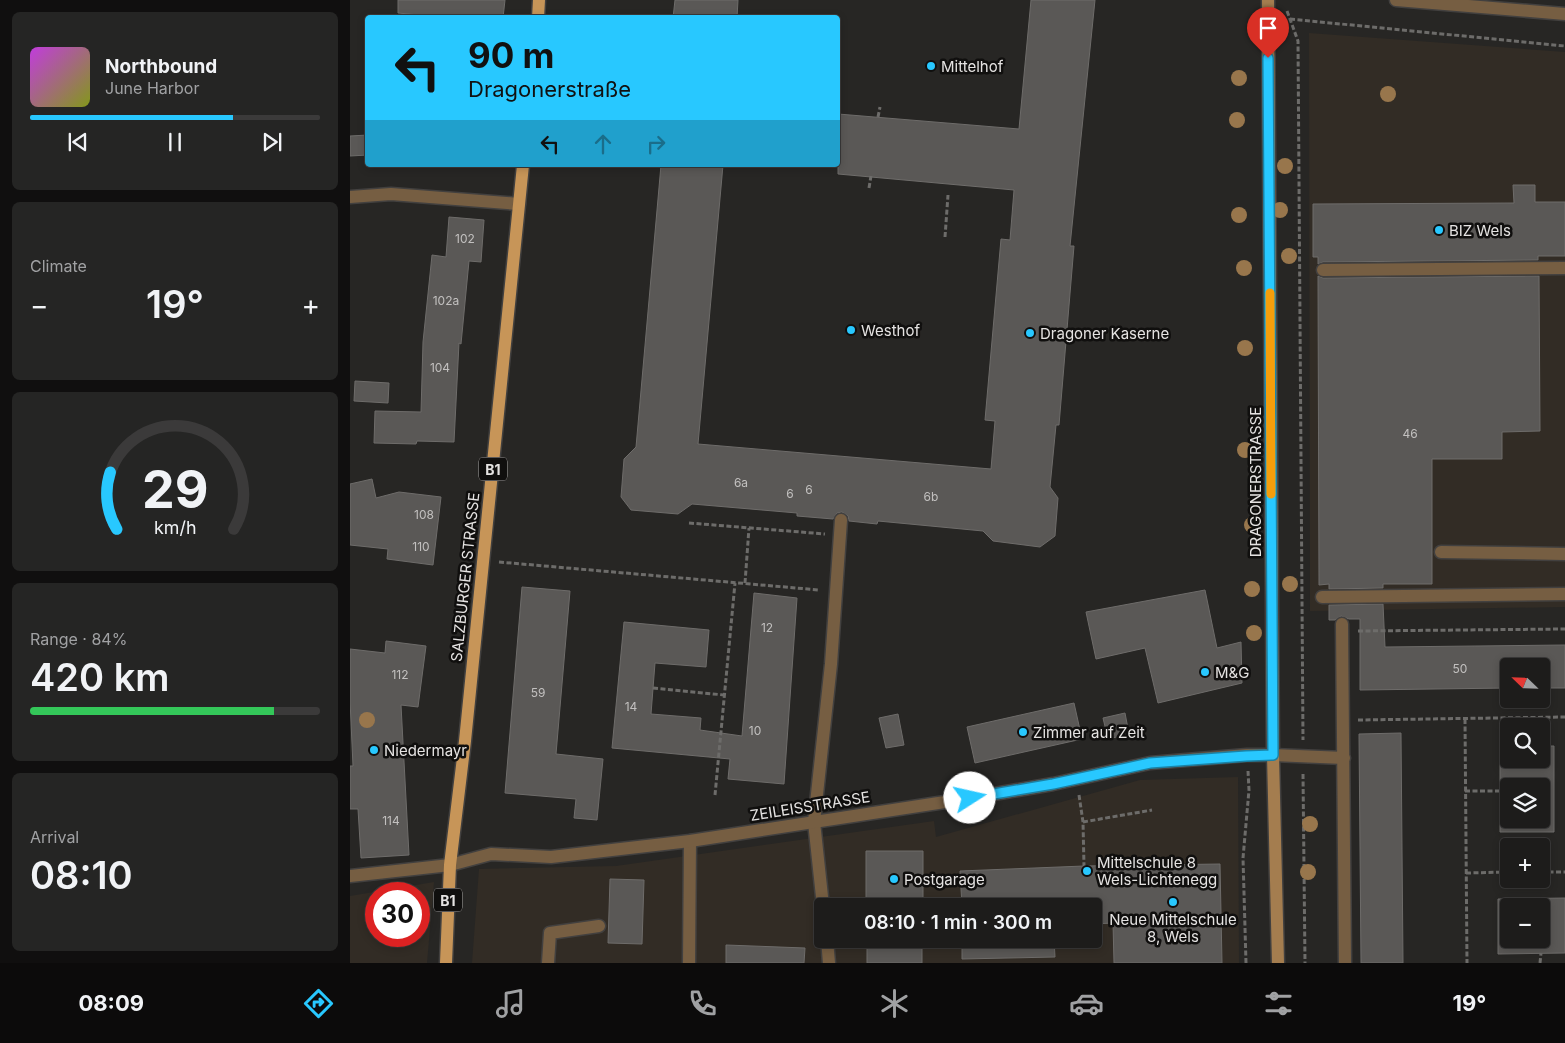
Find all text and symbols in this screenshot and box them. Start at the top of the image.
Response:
pin [1247,7,1289,58]
icon: arrive [1254,14,1282,42]
text: 90 m [468,34,555,76]
icon: left [385,35,450,100]
text: Northbound [105,55,217,78]
place label: Mittelhof [941,57,1004,76]
marker: Mittelhof [925,60,937,72]
text: Dragonerstraße [468,76,631,102]
text: June Harbor [105,78,199,98]
icon: previous [64,128,92,156]
icon: pause [161,128,189,156]
icon: next [258,128,286,156]
icon: left [536,130,564,158]
icon: ahead [589,130,617,158]
icon: right [642,130,670,158]
place label: BIZ Wels [1449,221,1511,240]
marker: BIZ Wels [1433,224,1445,236]
house number: 102 [455,231,475,246]
text: Climate [30,256,87,276]
text: 19° [146,281,204,327]
text: − [30,288,49,322]
text: + [301,288,320,322]
house number: 102a [433,293,459,308]
place label: Westhof [861,321,920,340]
marker: Westhof [845,324,857,336]
place label: Dragoner Kaserne [1040,324,1169,343]
marker: Dragoner Kaserne [1024,327,1036,339]
house number: 104 [430,360,450,375]
street label: DRAGONERSTRASSE [1246,407,1265,557]
house number: 46 [1402,426,1418,441]
text: 29 [142,458,208,521]
road number: B1 [479,458,507,480]
house number: 6a [734,475,748,490]
house number: 6 [805,482,813,497]
house number: 6 [786,486,794,501]
house number: 6b [924,489,938,504]
street label: SALZBURGER STRASSE [447,491,483,663]
house number: 108 [414,507,434,522]
text: km/h [154,517,196,538]
house number: 110 [412,539,430,554]
house number: 12 [761,620,773,635]
text: Range · 84% [30,629,127,649]
text: 420 km [30,654,169,700]
north arrow [1500,658,1550,708]
map controls [1500,658,1550,948]
house number: 50 [1453,661,1467,676]
place label: M&G [1215,663,1249,682]
marker: M&G [1199,666,1211,678]
house number: 112 [391,667,409,682]
house number: 59 [531,685,545,700]
house number: 14 [625,699,638,714]
button: search [1500,718,1550,768]
house number: 10 [749,723,761,738]
place label: Zimmer auf Zeit [1033,723,1145,742]
marker: Zimmer auf Zeit [1017,726,1029,738]
place label: Niedermayr [384,741,467,760]
marker: Niedermayr [368,744,380,756]
position arrow [943,771,995,823]
button: layers [1500,778,1550,828]
street label: ZEILEISSTRASSE [749,787,871,825]
house number: 114 [382,813,400,828]
text: Arrival [30,827,79,847]
button: + [1500,838,1550,888]
text: 08:10 [30,852,133,898]
place label: Mittelschule 8 Wels-Lichtenegg [1097,853,1217,889]
marker: Mittelschule 8 Wels-Lichtenegg [1081,865,1093,877]
place label: Postgarage [904,870,985,889]
marker: Postgarage [888,873,900,885]
speed limit sign: 30 [365,882,430,947]
road number: B1 [434,888,462,912]
marker: Neue Mittelschule 8, Wels [1167,896,1179,908]
button: − [1500,898,1550,948]
place label: Neue Mittelschule 8, Wels [1109,910,1237,946]
text: 08:10 · 1 min · 300 m [864,911,1052,934]
icon: directions [301,986,336,1021]
icon: music [493,986,528,1021]
icon: phone [685,986,720,1021]
icon: climate [877,986,912,1021]
icon: car [1069,986,1104,1021]
icon: filters [1261,986,1296,1021]
text: 08:09 [78,990,144,1016]
text: 19° [1453,990,1486,1016]

